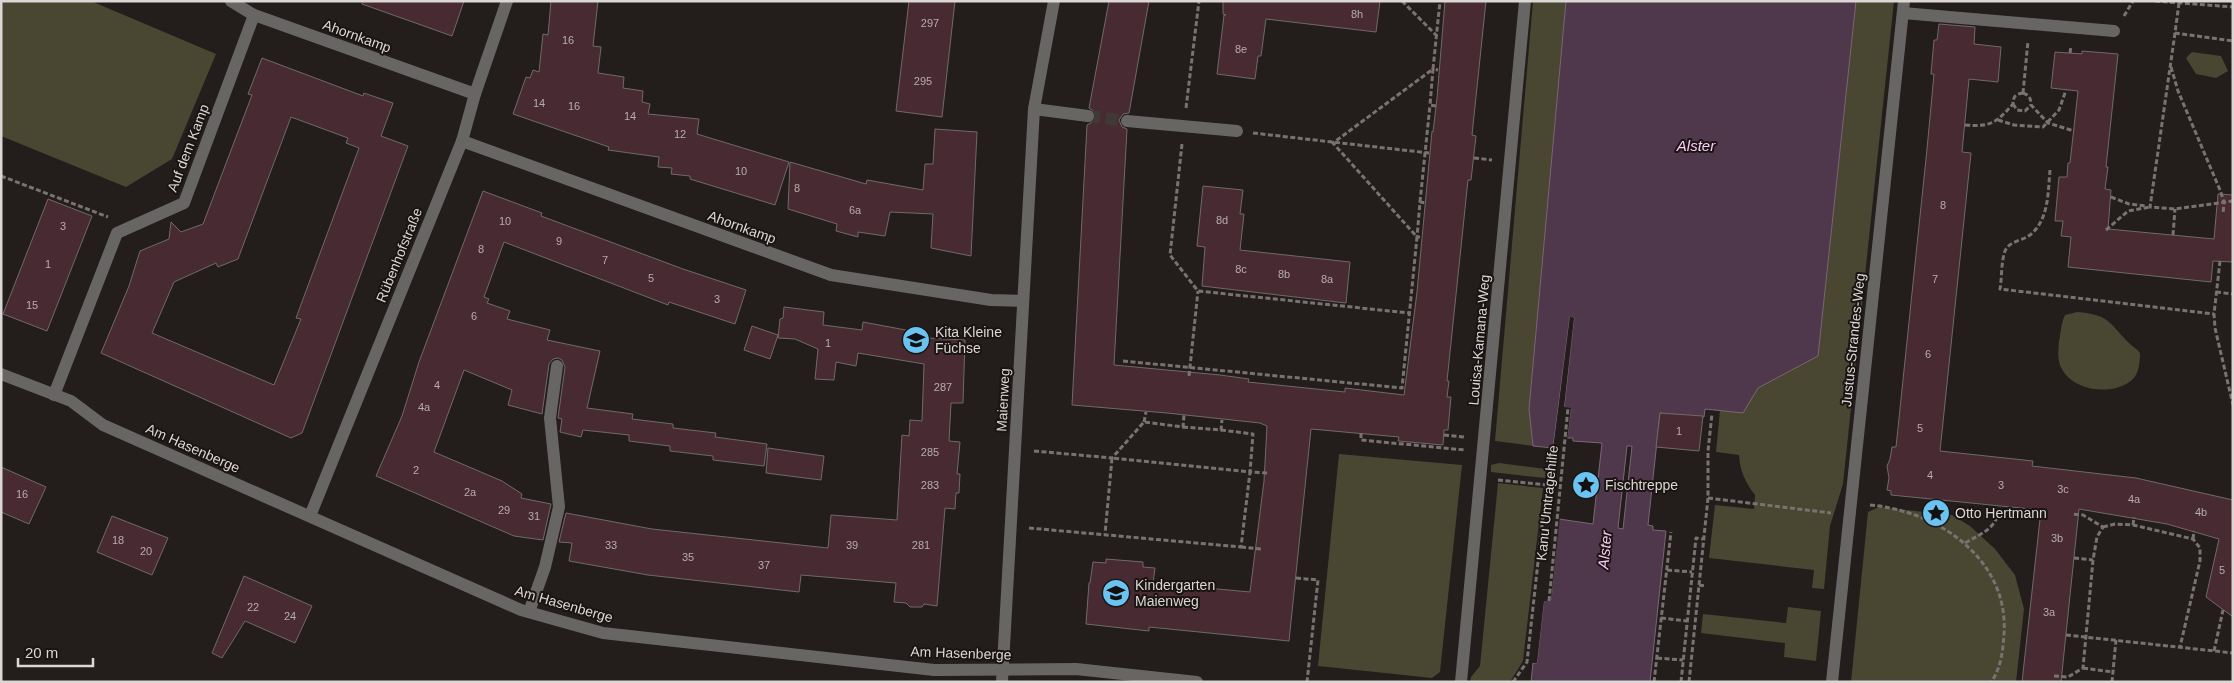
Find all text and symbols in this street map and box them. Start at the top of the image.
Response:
house number: 8h [1351,8,1363,20]
street label: Ahornkamp [321,16,394,56]
house number: 297 [921,17,939,29]
house number: 16 [562,34,574,46]
house number: 8e [1235,43,1247,55]
house number: 295 [914,75,932,87]
house number: 14 [533,97,545,109]
house number: 16 [568,100,580,112]
street label: Auf dem Kamp [164,102,212,194]
house number: 14 [624,110,636,122]
house number: 12 [674,128,686,140]
water label: Alster [1676,137,1716,154]
house number: 10 [735,165,747,177]
house number: 8 [794,182,800,194]
house number: 8 [1940,199,1946,211]
house number: 6a [849,204,862,216]
street label: Rübenhofstraße [373,205,425,305]
street label: Ahornkamp [706,207,779,247]
house number: 8d [1216,214,1228,226]
house number: 10 [499,215,511,227]
house number: 3 [60,220,66,232]
house number: 9 [556,235,562,247]
house number: 8 [478,243,484,255]
house number: 7 [602,254,608,266]
house number: 1 [45,258,51,270]
house number: 8c [1235,263,1247,275]
house number: 8b [1278,268,1290,280]
house number: 5 [648,272,654,284]
street label: Justus-Strandes-Weg [1838,272,1868,408]
house number: 8a [1321,273,1334,285]
house number: 7 [1932,273,1938,285]
street label: Louisa-Kamana-Weg [1465,274,1493,406]
house number: 3 [714,293,720,305]
house number: 15 [26,299,38,311]
house number: 6 [471,310,477,322]
place label: Kita Kleine Füchse [935,324,1002,356]
school or university icon: Kita Kleine Füchse [901,325,931,355]
house number: 1 [825,337,831,349]
house number: 6 [1925,348,1931,360]
street label: Maienweg [993,368,1013,432]
house number: 4 [434,379,440,391]
house number: 287 [934,381,952,393]
house number: 4a [418,401,431,413]
street label: Am Hasenberge [144,420,243,476]
house number: 5 [1917,422,1923,434]
house number: 1 [1676,425,1682,437]
street label: Kanu Umtragehilfe [1533,444,1561,561]
house number: 285 [921,446,939,458]
house number: 2 [413,464,419,476]
house number: 4 [1927,469,1933,481]
place icon: Fischtreppe [1571,470,1601,500]
place label: Fischtreppe [1605,477,1678,493]
house number: 283 [921,479,939,491]
house number: 3 [1998,479,2004,491]
house number: 3c [2057,483,2069,495]
house number: 2a [464,486,477,498]
house number: 16 [16,488,28,500]
house number: 4a [2128,493,2141,505]
place icon: Otto Hertmann [1921,498,1951,528]
house number: 29 [498,504,510,516]
place label: Otto Hertmann [1955,505,2047,521]
house number: 4b [2195,506,2207,518]
house number: 31 [528,510,540,522]
water label: Alster [1594,529,1615,571]
house number: 3b [2051,532,2063,544]
house number: 18 [112,534,124,546]
house number: 33 [605,539,617,551]
house number: 39 [846,539,858,551]
house number: 281 [912,539,930,551]
house number: 20 [140,545,152,557]
house number: 35 [682,551,694,563]
house number: 37 [758,559,770,571]
house number: 5 [2219,564,2225,576]
place label: Kindergarten Maienweg [1135,577,1215,609]
school or university icon: Kindergarten Maienweg [1101,578,1131,608]
street label: Am Hasenberge [513,582,615,626]
house number: 22 [247,601,259,613]
house number: 3a [2043,606,2056,618]
house number: 24 [284,610,296,622]
scale bar [18,636,92,668]
street label: Am Hasenberge [910,643,1012,663]
text: 20 m [25,644,58,661]

